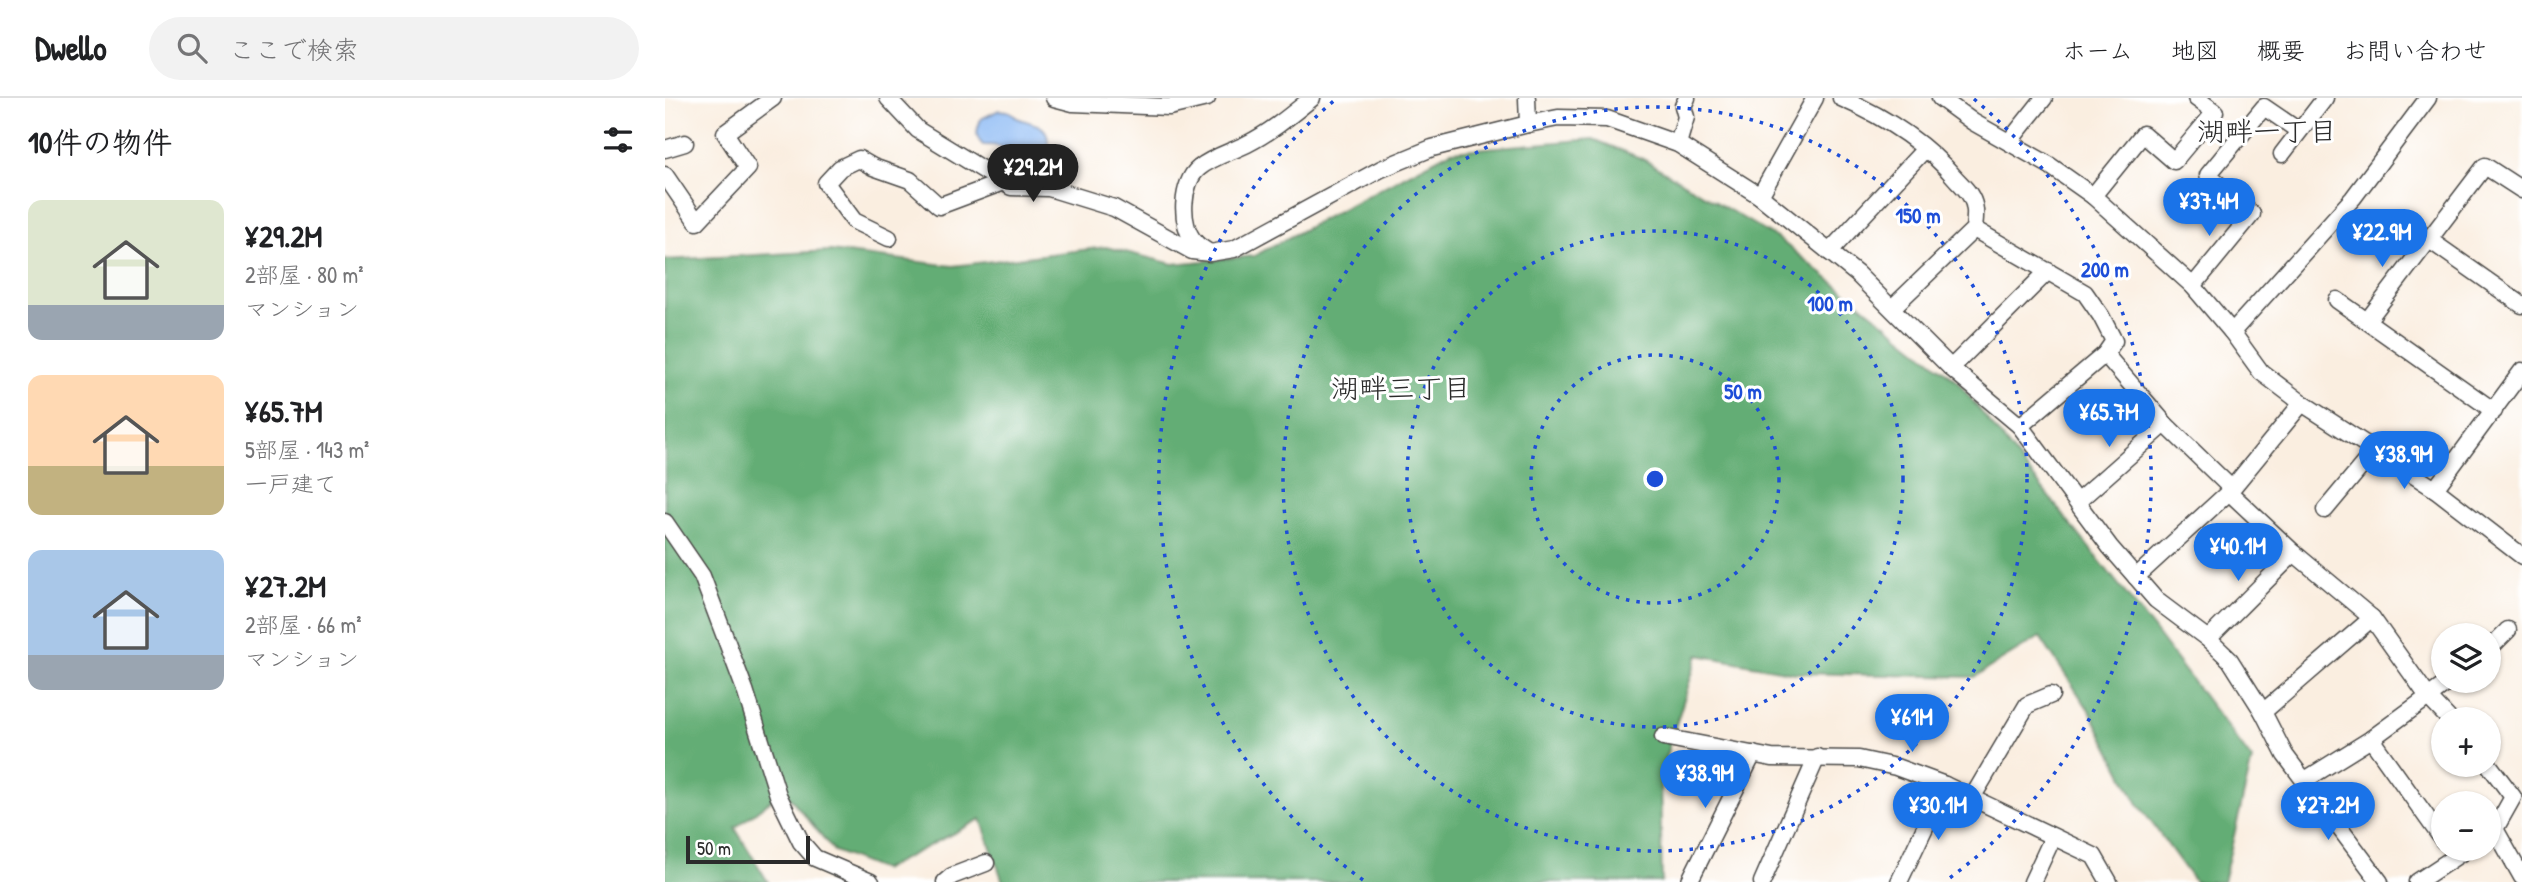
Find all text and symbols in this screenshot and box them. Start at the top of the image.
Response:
search box [149,17,639,80]
text: Dwello [35,26,107,70]
icon: search [173,29,211,67]
text: ここで検索 [229,32,359,67]
text: ホーム [2062,34,2133,66]
text: 地図 [2171,34,2219,66]
text: 概要 [2257,34,2305,66]
text: お問い合わせ [2343,34,2487,66]
district label: 湖畔一丁目 [2197,112,2337,150]
icon: filters [599,121,637,159]
text: 10件の物件 [28,122,172,162]
pin: ¥29.2M [976,144,1090,204]
text: ¥29.2M [1003,151,1063,182]
pin: ¥37.4M [2152,178,2266,238]
text: ¥37.4M [2179,185,2239,216]
text: 150 m [1895,201,1941,230]
pin: ¥22.9M [2325,209,2439,269]
text: ¥29.2M [245,216,322,256]
text: ¥22.9M [2352,216,2412,247]
icon: home [84,228,168,312]
text: 200 m [2081,255,2129,284]
text: 2部屋 · 80 m² [245,259,363,290]
text: 100 m [1807,289,1853,318]
text: マンション [245,293,359,324]
district label: 湖畔三丁目 [1331,369,1471,407]
text: 50 m [1724,377,1762,406]
pin: ¥65.7M [2052,390,2166,449]
text: ¥65.7M [245,391,323,431]
text: ¥65.7M [2079,396,2139,427]
icon: home [84,403,168,487]
pin: ¥38.9M [2347,432,2461,491]
text: 5部屋 · 143 m² [245,434,369,465]
text: ¥38.9M [2375,438,2433,469]
centre of rings [1643,467,1667,491]
text: 一戸建て [245,468,337,499]
pin: ¥40.1M [2181,524,2295,583]
text: ¥40.1M [2210,530,2266,561]
text: ¥27.2M [245,566,326,606]
icon: home [84,578,168,662]
text: 2部屋 · 66 m² [245,609,362,640]
map controls [2431,623,2501,861]
button: layers [2431,623,2501,693]
text: マンション [245,643,359,674]
pin: ¥61M [1871,694,1953,754]
text: ¥61M [1891,701,1933,732]
button: + [2431,707,2501,777]
pin: ¥38.9M [1648,750,1762,810]
text: ¥38.9M [1676,757,1734,788]
pin: ¥30.1M [1881,782,1995,842]
pin: ¥27.2M [2271,782,2385,842]
text: ¥30.1M [1909,789,1967,820]
text: ¥27.2M [2297,789,2359,820]
button: − [2431,791,2501,861]
scale bar [686,833,810,865]
text: 50 m [697,835,731,861]

